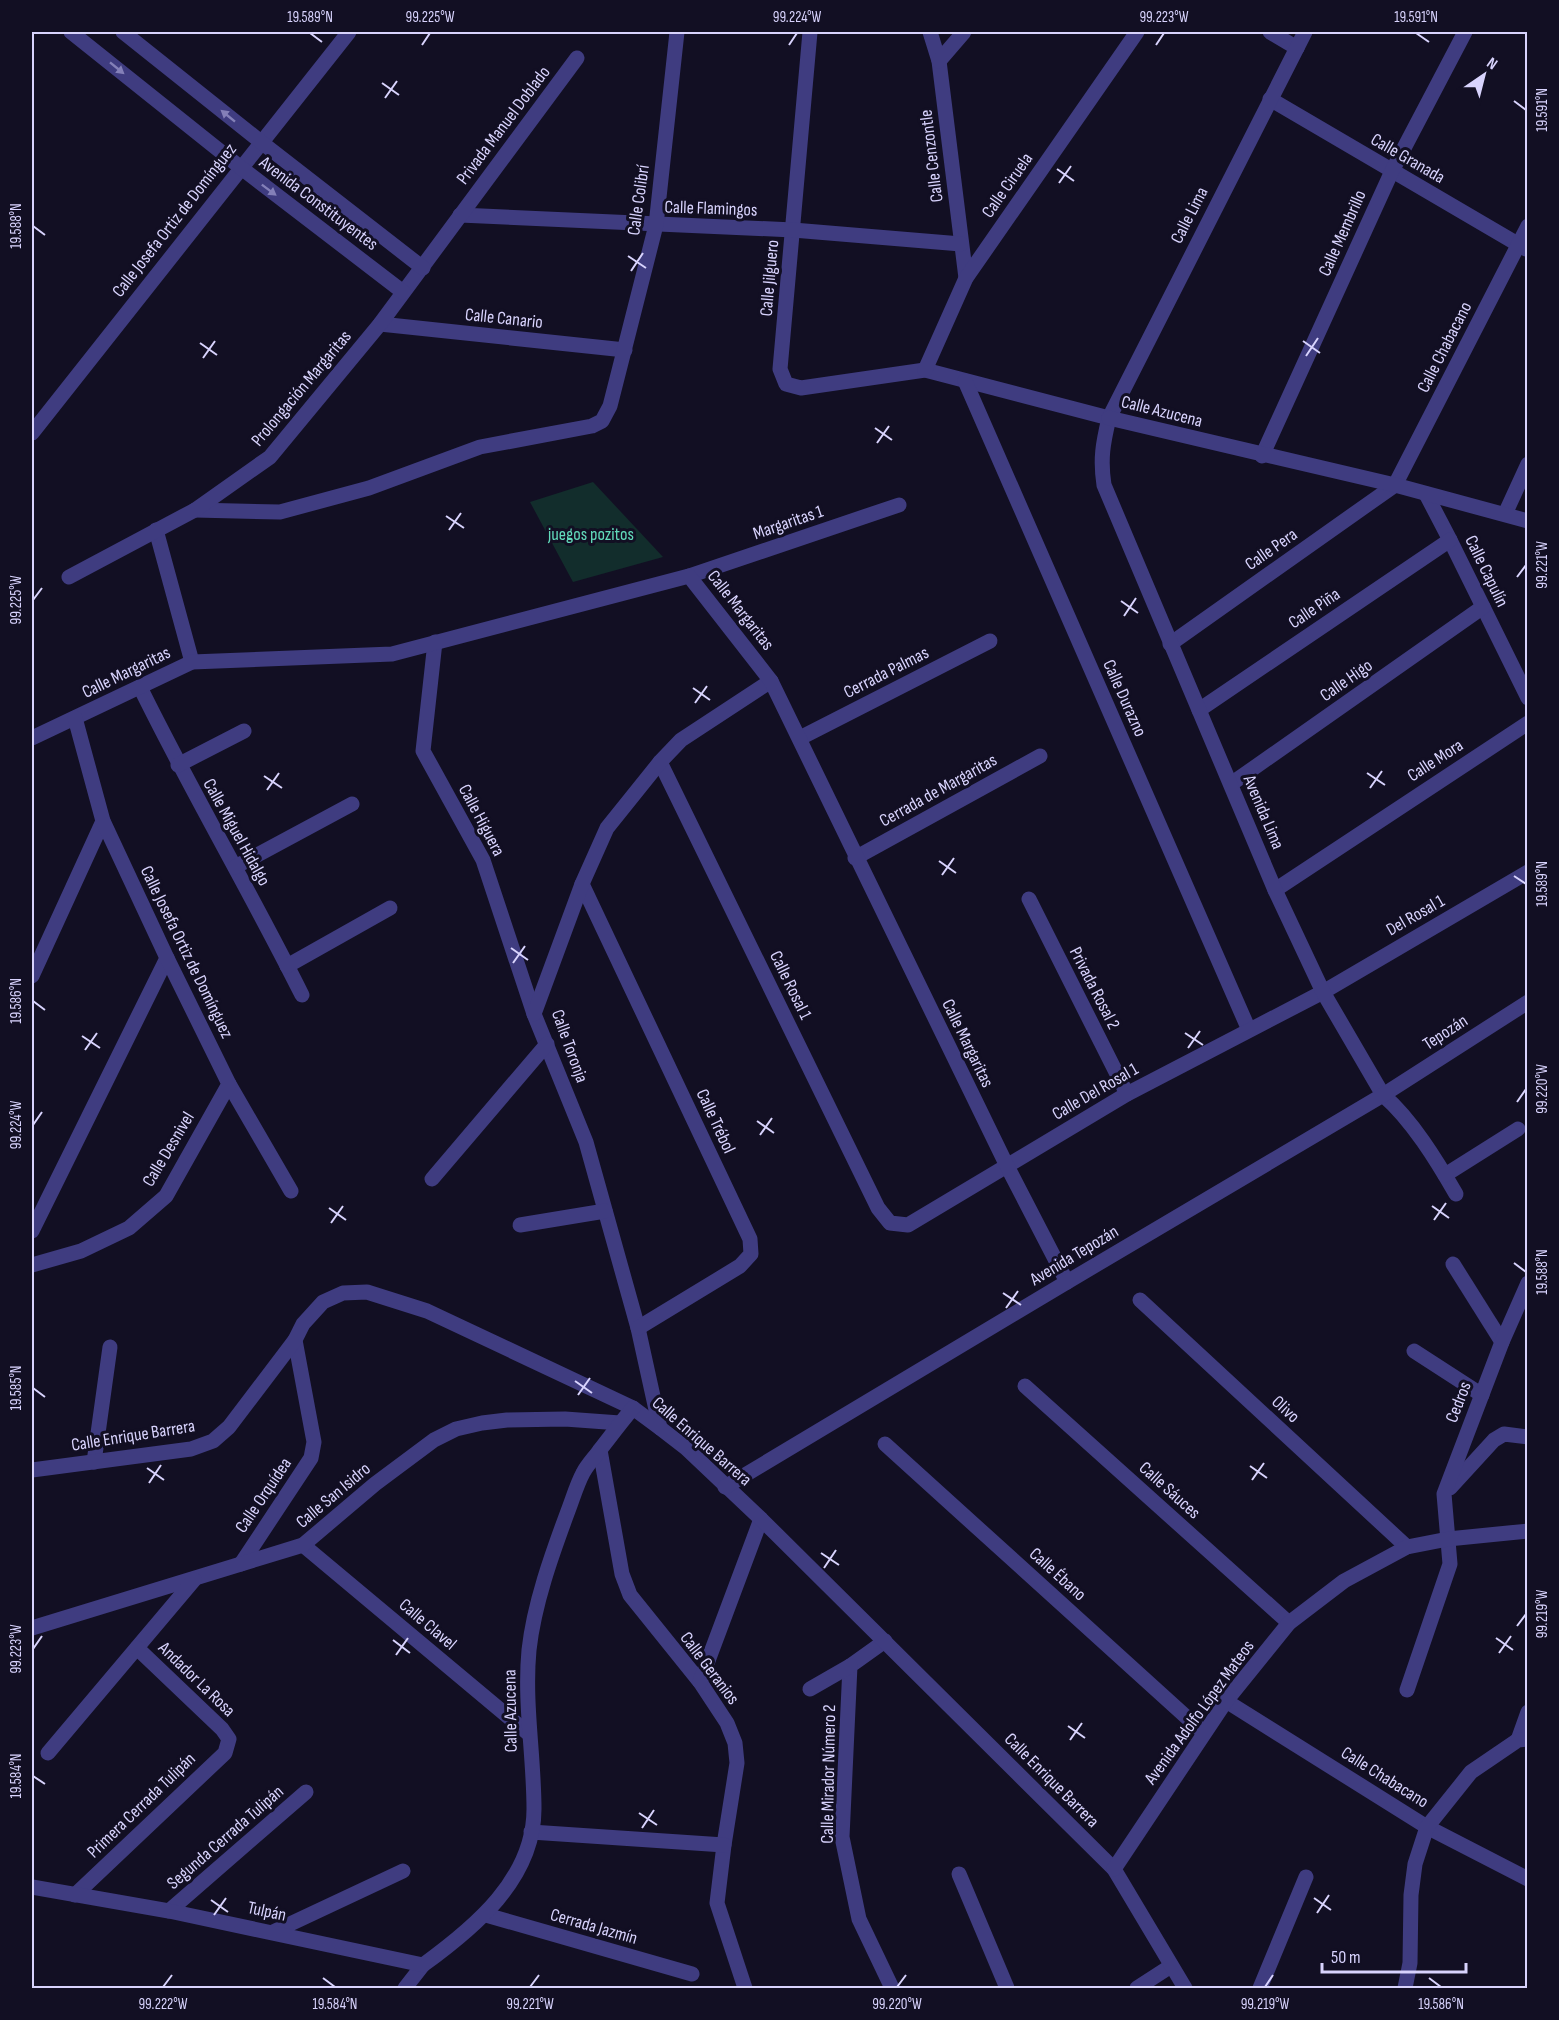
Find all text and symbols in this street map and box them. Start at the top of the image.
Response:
text: 19.589°N [287,8,333,27]
text: 99.225°W [406,8,455,27]
text: 99.224°W [773,8,821,27]
text: 99.223°W [1139,8,1189,27]
text: 19.591°N [1394,8,1438,27]
north arrow [1454,45,1514,105]
text: N [1483,54,1501,74]
one-way arrow [109,62,124,74]
street label: Privada Manuel Doblado [452,62,555,188]
text: 19.591°N [1533,88,1552,132]
street label: Calle Cenzontle [915,108,948,203]
one-way arrow [220,110,235,122]
street label: Calle Granada [1367,129,1449,188]
street label: Calle Josefa Ortiz de Domínguez [108,139,241,301]
street label: Calle Ciruela [977,149,1037,222]
street label: Avenida Constituyentes [255,151,382,255]
street label: Calle Colibrí [623,163,654,237]
one-way arrow [261,183,277,196]
street label: Calle Lima [1166,183,1213,247]
street label: Calle Membrillo [1314,187,1371,279]
street label: Calle Flamingos [664,196,758,221]
text: 19.588°N [7,203,26,249]
street label: Calle Jilguero [756,239,783,317]
street label: Calle Chabacano [1413,298,1476,396]
street label: Calle Canario [464,304,544,333]
street label: Prolongación Margaritas [247,326,356,450]
street label: Calle Azucena [1119,391,1205,432]
street label: Margaritas 1 [750,500,827,544]
park label: juegos pozitos [547,524,634,545]
street label: Calle Pera [1241,524,1301,575]
street label: Calle Capulín [1460,532,1513,610]
text: 99.221°W [1533,541,1552,589]
street label: Calle Margaritas [703,566,778,654]
text: 99.225°W [7,575,26,624]
street label: Calle Piña [1284,584,1344,633]
street label: Calle Margaritas [79,642,174,703]
street label: Cerrada Palmas [840,642,932,703]
street label: Calle Higo [1316,655,1377,706]
street label: Calle Durazno [1098,656,1151,740]
street label: Calle Mora [1404,735,1467,786]
street label: Cerrada de Margaritas [876,749,1001,831]
street label: Avenida Lima [1238,771,1289,852]
street label: Calle Miguel Hidalgo [198,775,275,889]
street label: Calle Higuera [454,781,509,860]
text: 19.589°N [1533,861,1552,907]
street label: Calle Josefa Ortiz de Domínguez [136,863,238,1042]
street label: Del Rosal 1 [1382,890,1449,940]
street label: Privada Rosal 2 [1065,944,1124,1033]
street label: Calle Rosal 1 [765,948,816,1023]
text: 19.586°N [7,978,26,1024]
street label: Calle Margaritas [937,996,998,1091]
street label: Calle Toronja [547,1007,592,1086]
street label: Tepozán [1419,1010,1472,1055]
street label: Calle Del Rosal 1 [1048,1058,1143,1124]
text: 99.220°W [1533,1064,1552,1114]
street label: Calle Trébol [692,1086,740,1157]
text: 99.224°W [7,1101,26,1149]
street label: Calle Desnivel [138,1108,199,1190]
street label: Avenida Tepozán [1026,1221,1122,1290]
text: 19.588°N [1533,1249,1552,1295]
text: 19.585°N [7,1365,26,1411]
street label: Cedros [1441,1379,1476,1426]
street label: Olivo [1267,1391,1304,1427]
street label: Calle Enrique Barrera [648,1392,756,1490]
street label: Calle Enrique Barrera [70,1415,197,1456]
street label: Calle Orquídea [231,1454,296,1537]
street label: Calle Sáuces [1135,1457,1205,1523]
street label: Calle San Isidro [292,1458,375,1533]
street label: Calle Ébano [1025,1543,1090,1605]
text: 99.219°W [1533,1589,1552,1638]
street label: Calle Clavel [395,1594,461,1654]
text: 99.223°W [7,1624,26,1674]
street label: Calle Geranios [676,1628,744,1709]
street label: Avenida Adolfo López Mateos [1140,1636,1259,1789]
street label: Andador La Rosa [153,1637,239,1721]
street label: Calle Azucena [499,1669,522,1753]
street label: Calle Mirador Número 2 [817,1704,840,1844]
street label: Calle Enrique Barrera [1000,1729,1103,1832]
street label: Calle Chabacano [1337,1742,1432,1813]
street label: Primera Cerrada Tulipán [83,1748,200,1862]
text: 19.584°N [7,1753,26,1799]
street label: Segunda Cerrada Tulipán [163,1781,288,1894]
street label: Tulpán [246,1897,288,1926]
street label: Cerrada Jazmín [548,1904,640,1949]
scale bar [1322,1936,1466,1974]
text: 50 m [1331,1947,1361,1968]
text: 99.222°W [138,1995,188,2014]
text: 19.584°N [312,1995,358,2014]
text: 99.221°W [506,1995,554,2014]
text: 99.220°W [872,1995,922,2014]
text: 99.219°W [1241,1995,1290,2014]
text: 19.586°N [1418,1995,1464,2014]

